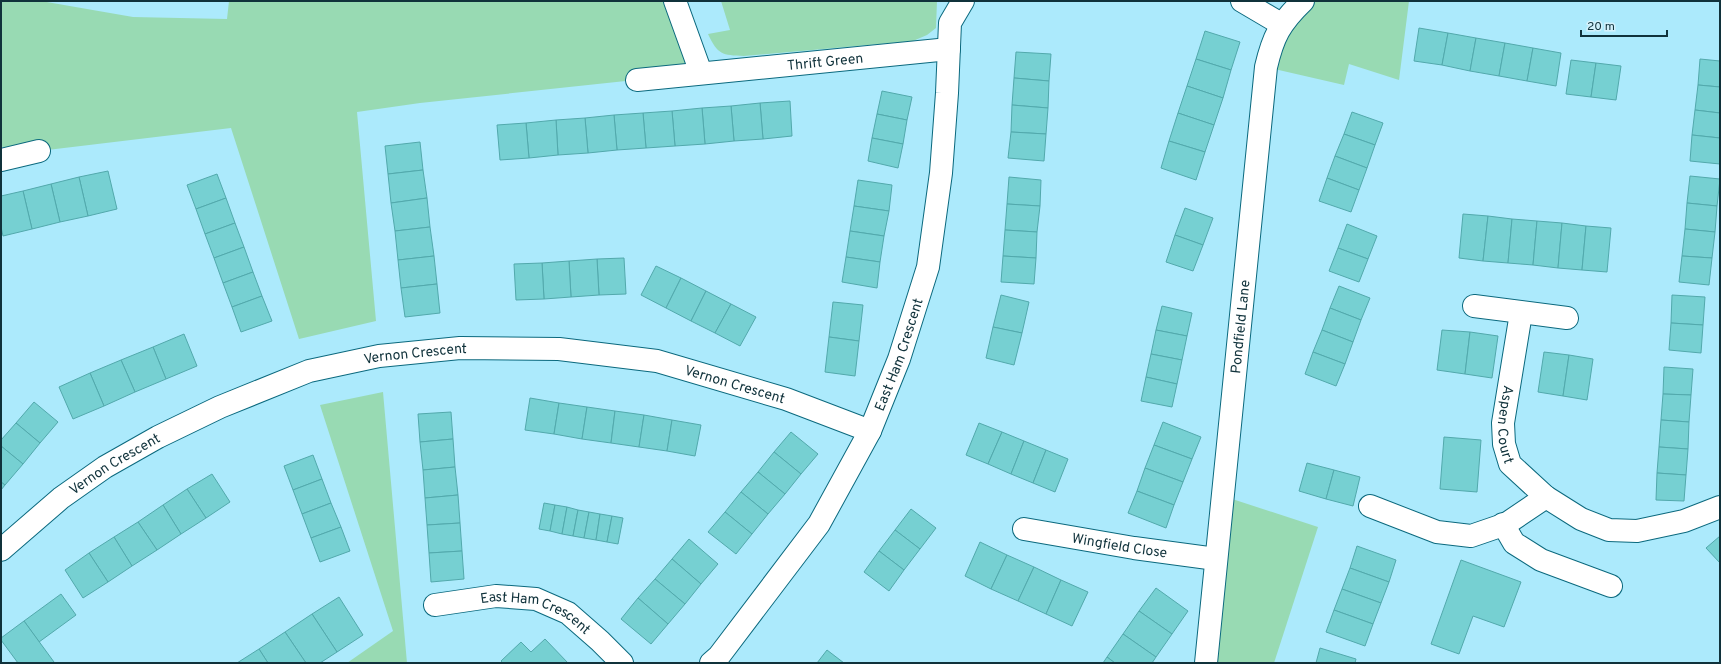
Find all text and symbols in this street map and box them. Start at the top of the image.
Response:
scale bar [1581,12,1667,38]
text: 20 m [1587,19,1615,35]
street label: Thrift Green [786,51,864,75]
street label: Pondfield Lane [1228,279,1255,375]
street label: East Ham Crescent [872,296,928,414]
street label: Vernon Crescent [362,341,467,369]
street label: Vernon Crescent [682,363,787,408]
street label: Aspen Court [1493,384,1516,466]
street label: Vernon Crescent [67,431,164,499]
street label: Wingfield Close [1070,530,1168,562]
street label: East Ham Crescent [479,589,593,639]

